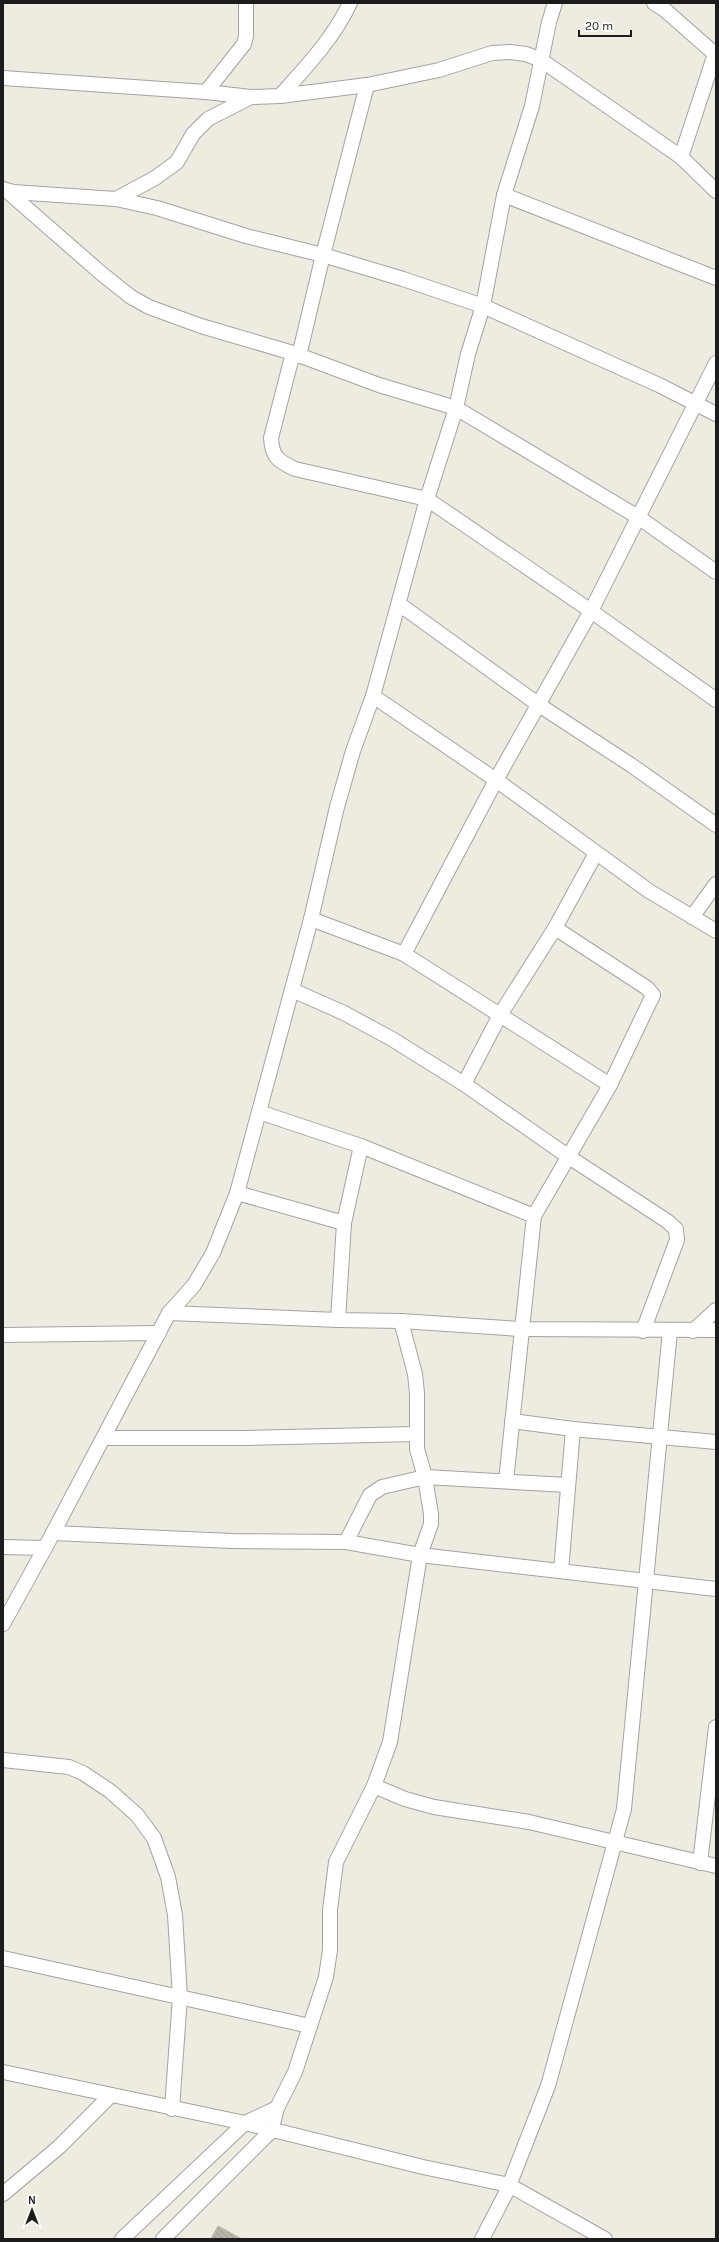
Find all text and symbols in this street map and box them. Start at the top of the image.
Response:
scale bar [579,12,631,38]
text: 20 m [585,19,613,33]
north arrow [12,2190,52,2230]
text: N [28,2194,36,2207]

